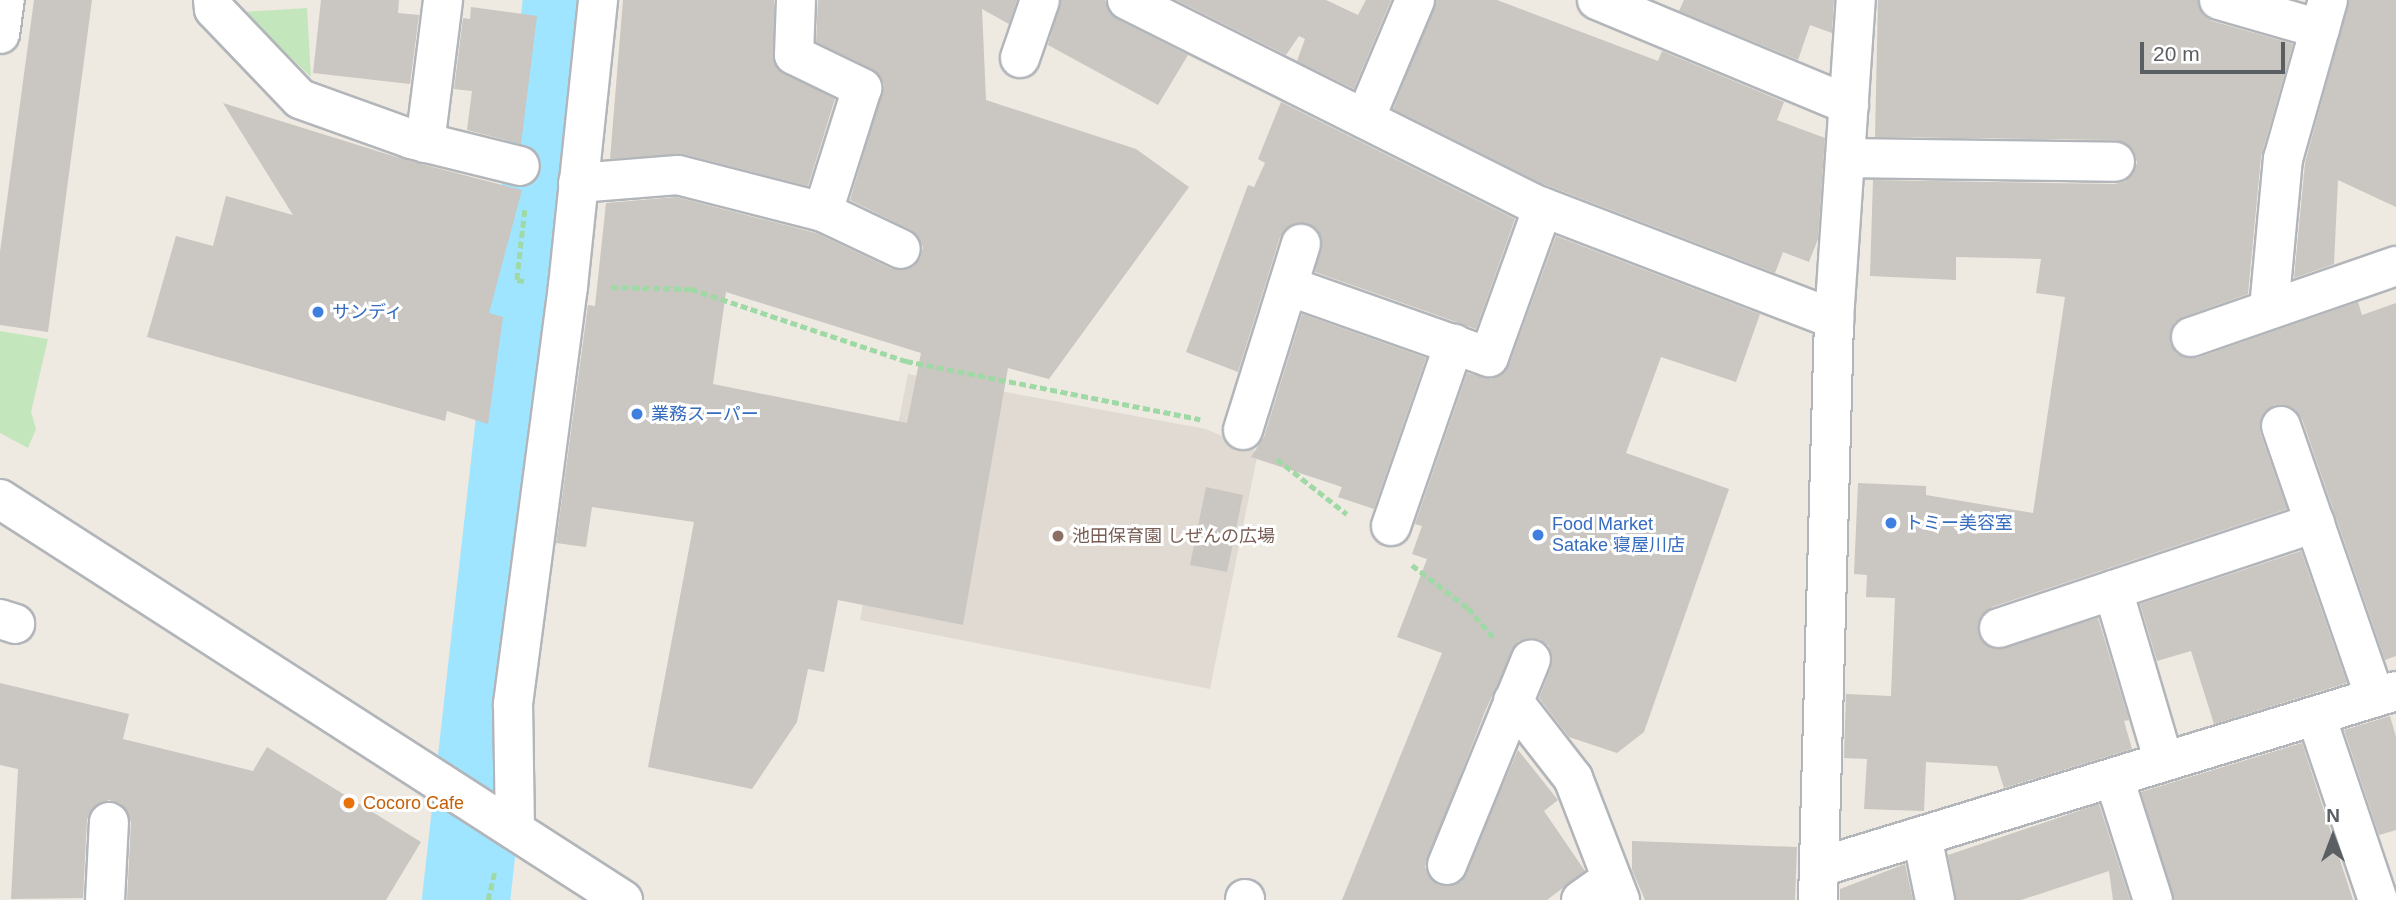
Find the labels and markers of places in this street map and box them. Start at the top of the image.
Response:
place label: サンディ [332,301,404,323]
marker: サンディ [310,304,326,320]
place label: 業務スーパー [651,403,759,425]
marker: 業務スーパー [629,406,645,422]
place label: トミー美容室 [1905,512,2013,534]
place label: Food Market Satake 寝屋川店 [1552,514,1685,556]
marker: トミー美容室 [1883,515,1899,531]
place label: 池田保育園 しぜんの広場 [1072,525,1275,547]
marker: Food Market Satake 寝屋川店 [1530,527,1546,543]
marker: 池田保育園 しぜんの広場 [1050,528,1066,544]
place label: Cocoro Cafe [363,792,464,814]
marker: Cocoro Cafe [341,795,357,811]

